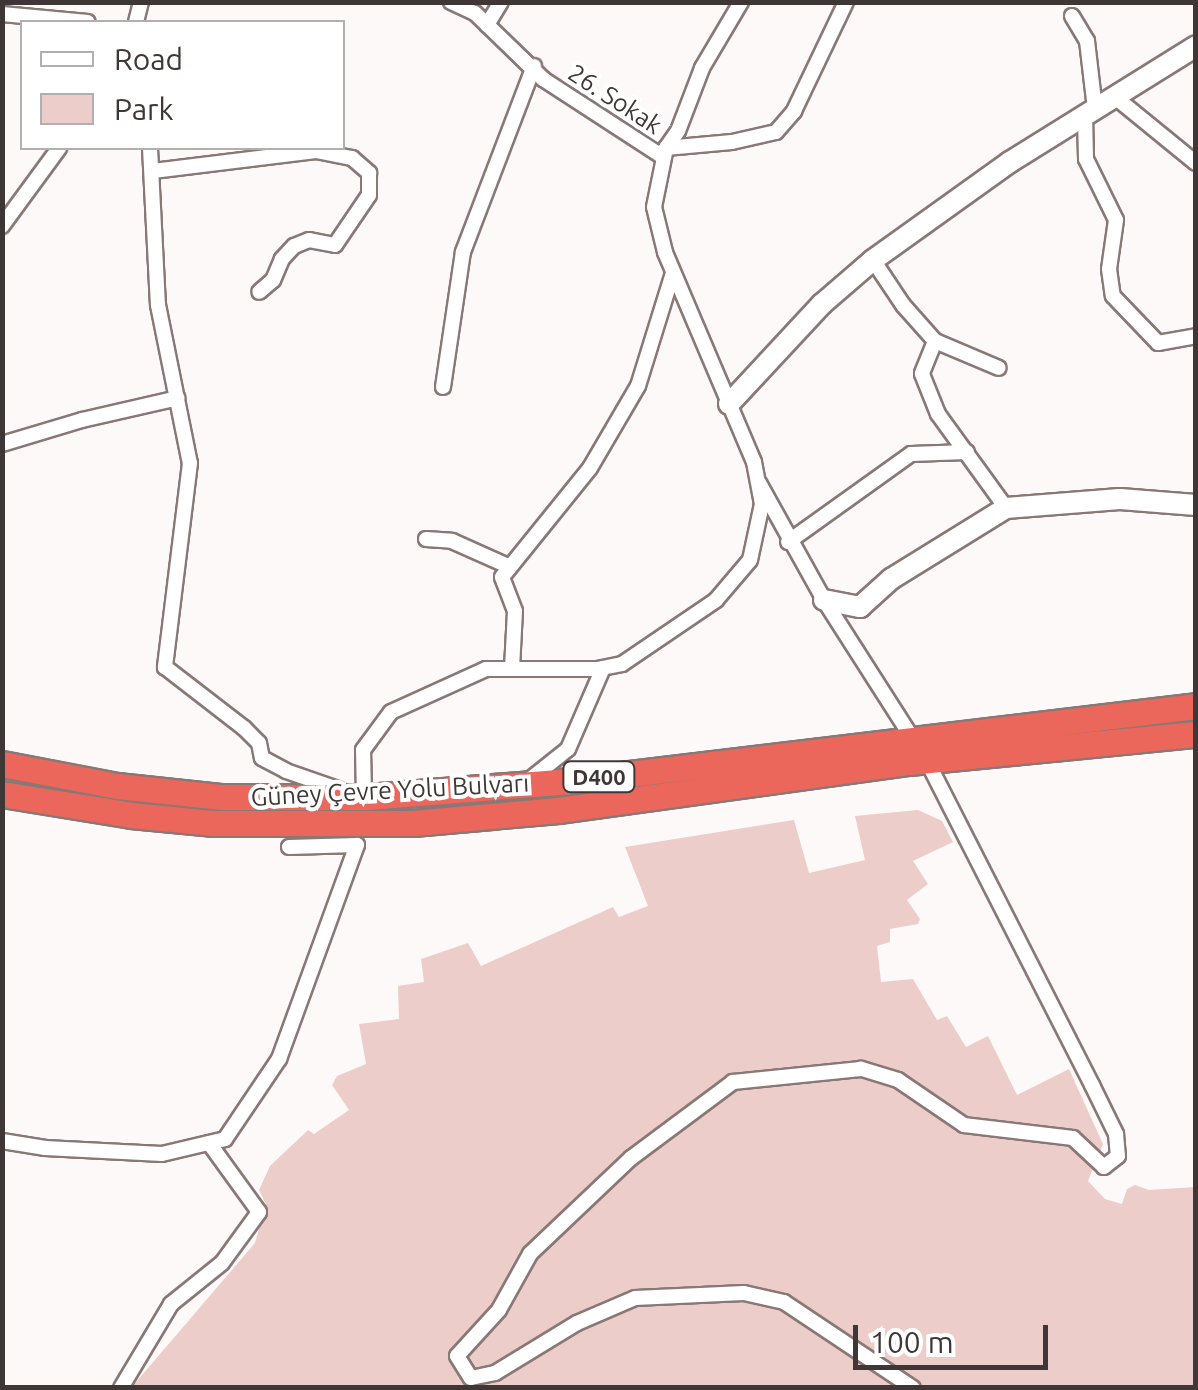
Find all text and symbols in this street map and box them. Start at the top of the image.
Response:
legend [20,20,345,150]
text: Road [114,42,183,76]
street label: 26. Sokak [562,58,668,140]
text: Park [114,92,174,126]
road number: D400 [562,760,636,794]
street label: Güney Çevre Yolu Bulvarı [250,768,530,812]
scale bar [858,1305,1053,1367]
text: 100 m [870,1325,954,1359]

